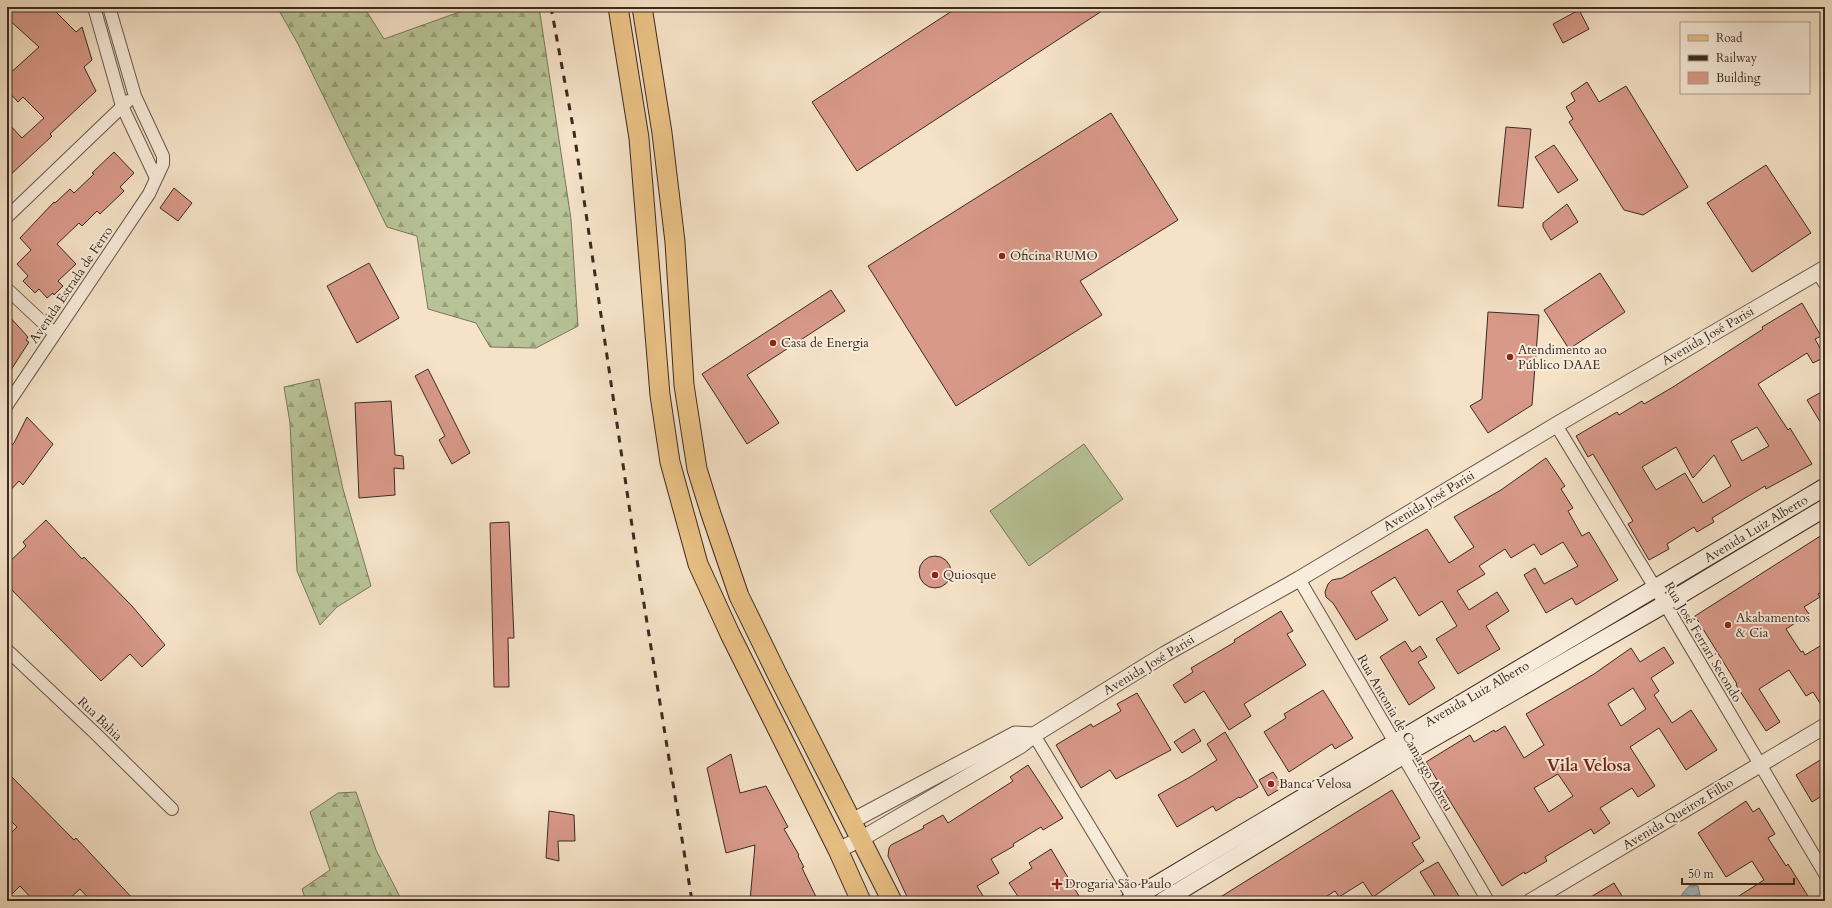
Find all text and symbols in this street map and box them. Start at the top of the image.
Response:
legend [1680,22,1810,94]
text: Road [1716,30,1743,46]
text: Railway [1716,50,1758,66]
text: Building [1716,70,1761,86]
street label: Avenida Estrada de Ferro [25,223,117,347]
place label: Oficina RUMO [1010,247,1098,265]
marker: Oficina RUMO [997,251,1007,261]
street label: Avenida José Parisi [1659,302,1758,370]
place label: Casa de Energia [781,334,869,352]
marker: Casa de Energia [768,338,778,348]
place label: Atendimento ao Público DAAE [1518,341,1607,374]
marker: Atendimento ao Público DAAE [1505,352,1515,362]
street label: Avenida José Parisi [1380,466,1478,535]
street label: Avenida Luiz Alberto [1701,491,1811,567]
place label: Quiosque [943,566,996,584]
marker: Quiosque [930,570,940,580]
street label: Rua José Ferrari Secondo [1660,578,1746,706]
place label: Akabamentos & Cia [1736,609,1810,642]
marker: Akabamentos & Cia [1723,620,1733,630]
street label: Avenida José Parisi [1100,630,1198,699]
street label: Rua Antonia de Camargo Abreu [1353,651,1457,815]
street label: Avenida Luiz Alberto [1421,657,1533,731]
street label: Rua Bahia [74,693,127,745]
district label: Vila Velosa [1547,754,1632,777]
street label: Avenida Queiroz Filho [1619,774,1737,854]
place label: Banca Velosa [1279,775,1352,793]
marker: Banca Velosa [1266,779,1276,789]
scale bar [1682,860,1794,886]
text: 50 m [1688,866,1715,882]
place label: Drogaria São Paulo [1065,875,1171,893]
marker: Drogaria São Paulo [1052,879,1062,889]

